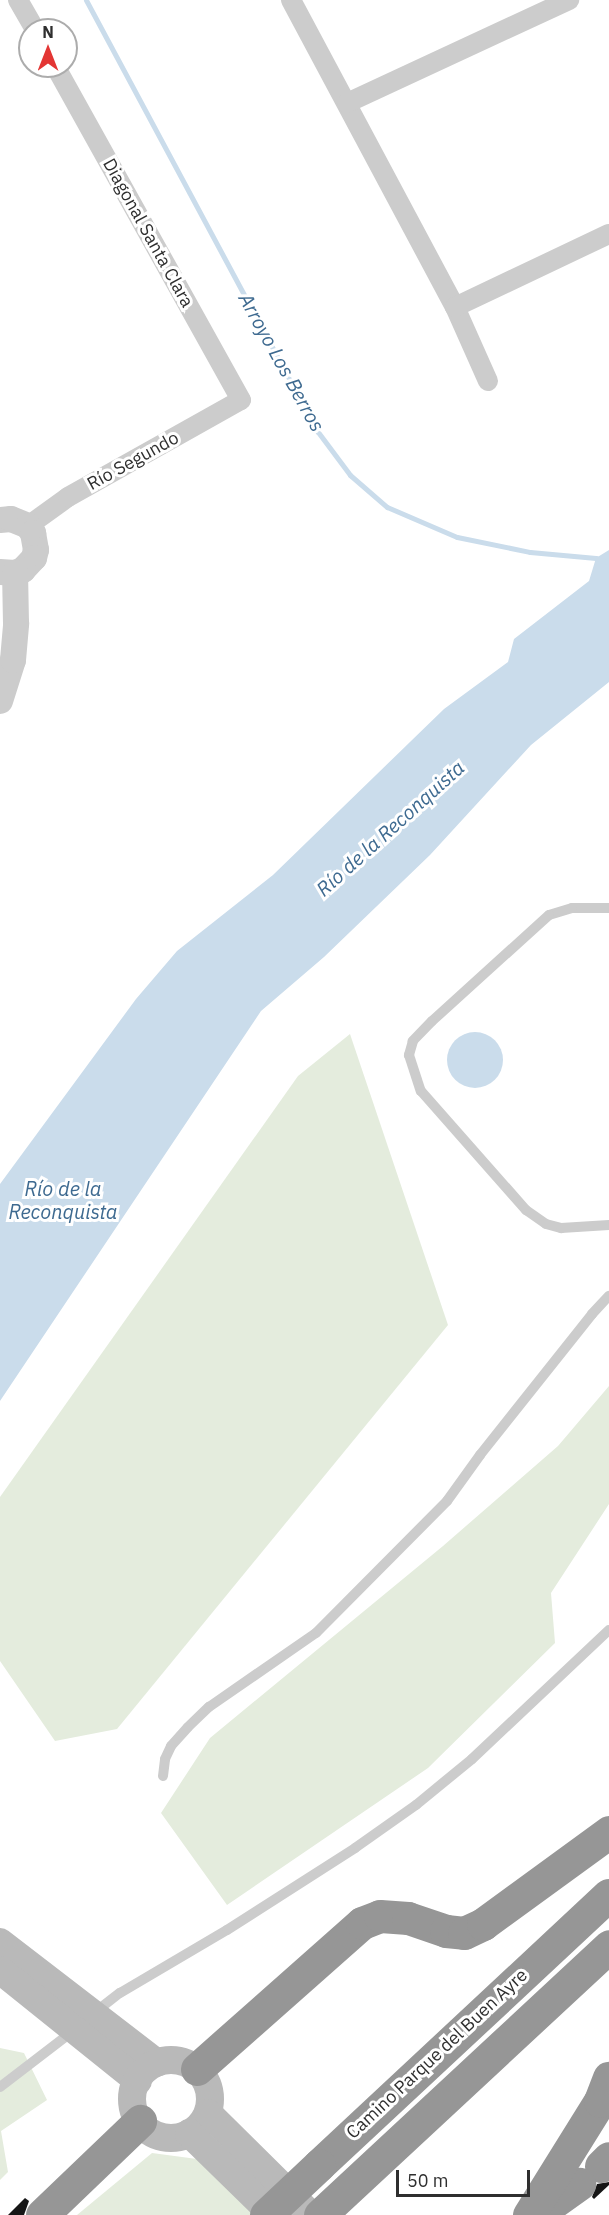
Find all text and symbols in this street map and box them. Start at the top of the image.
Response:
north arrow [18,18,78,78]
text: N [42,22,54,42]
street label: Diagonal Santa Clara [98,155,198,311]
water label: Arroyo Los Berros [234,289,330,435]
street label: Río Segundo [84,427,182,495]
water label: Río de la Reconquista [311,755,469,901]
water label: Río de la Reconquista [8,1177,118,1224]
street label: Camino Parque del Buen Ayre [342,1964,532,2144]
scale bar [399,2158,532,2196]
text: 50 m [407,2169,449,2192]

